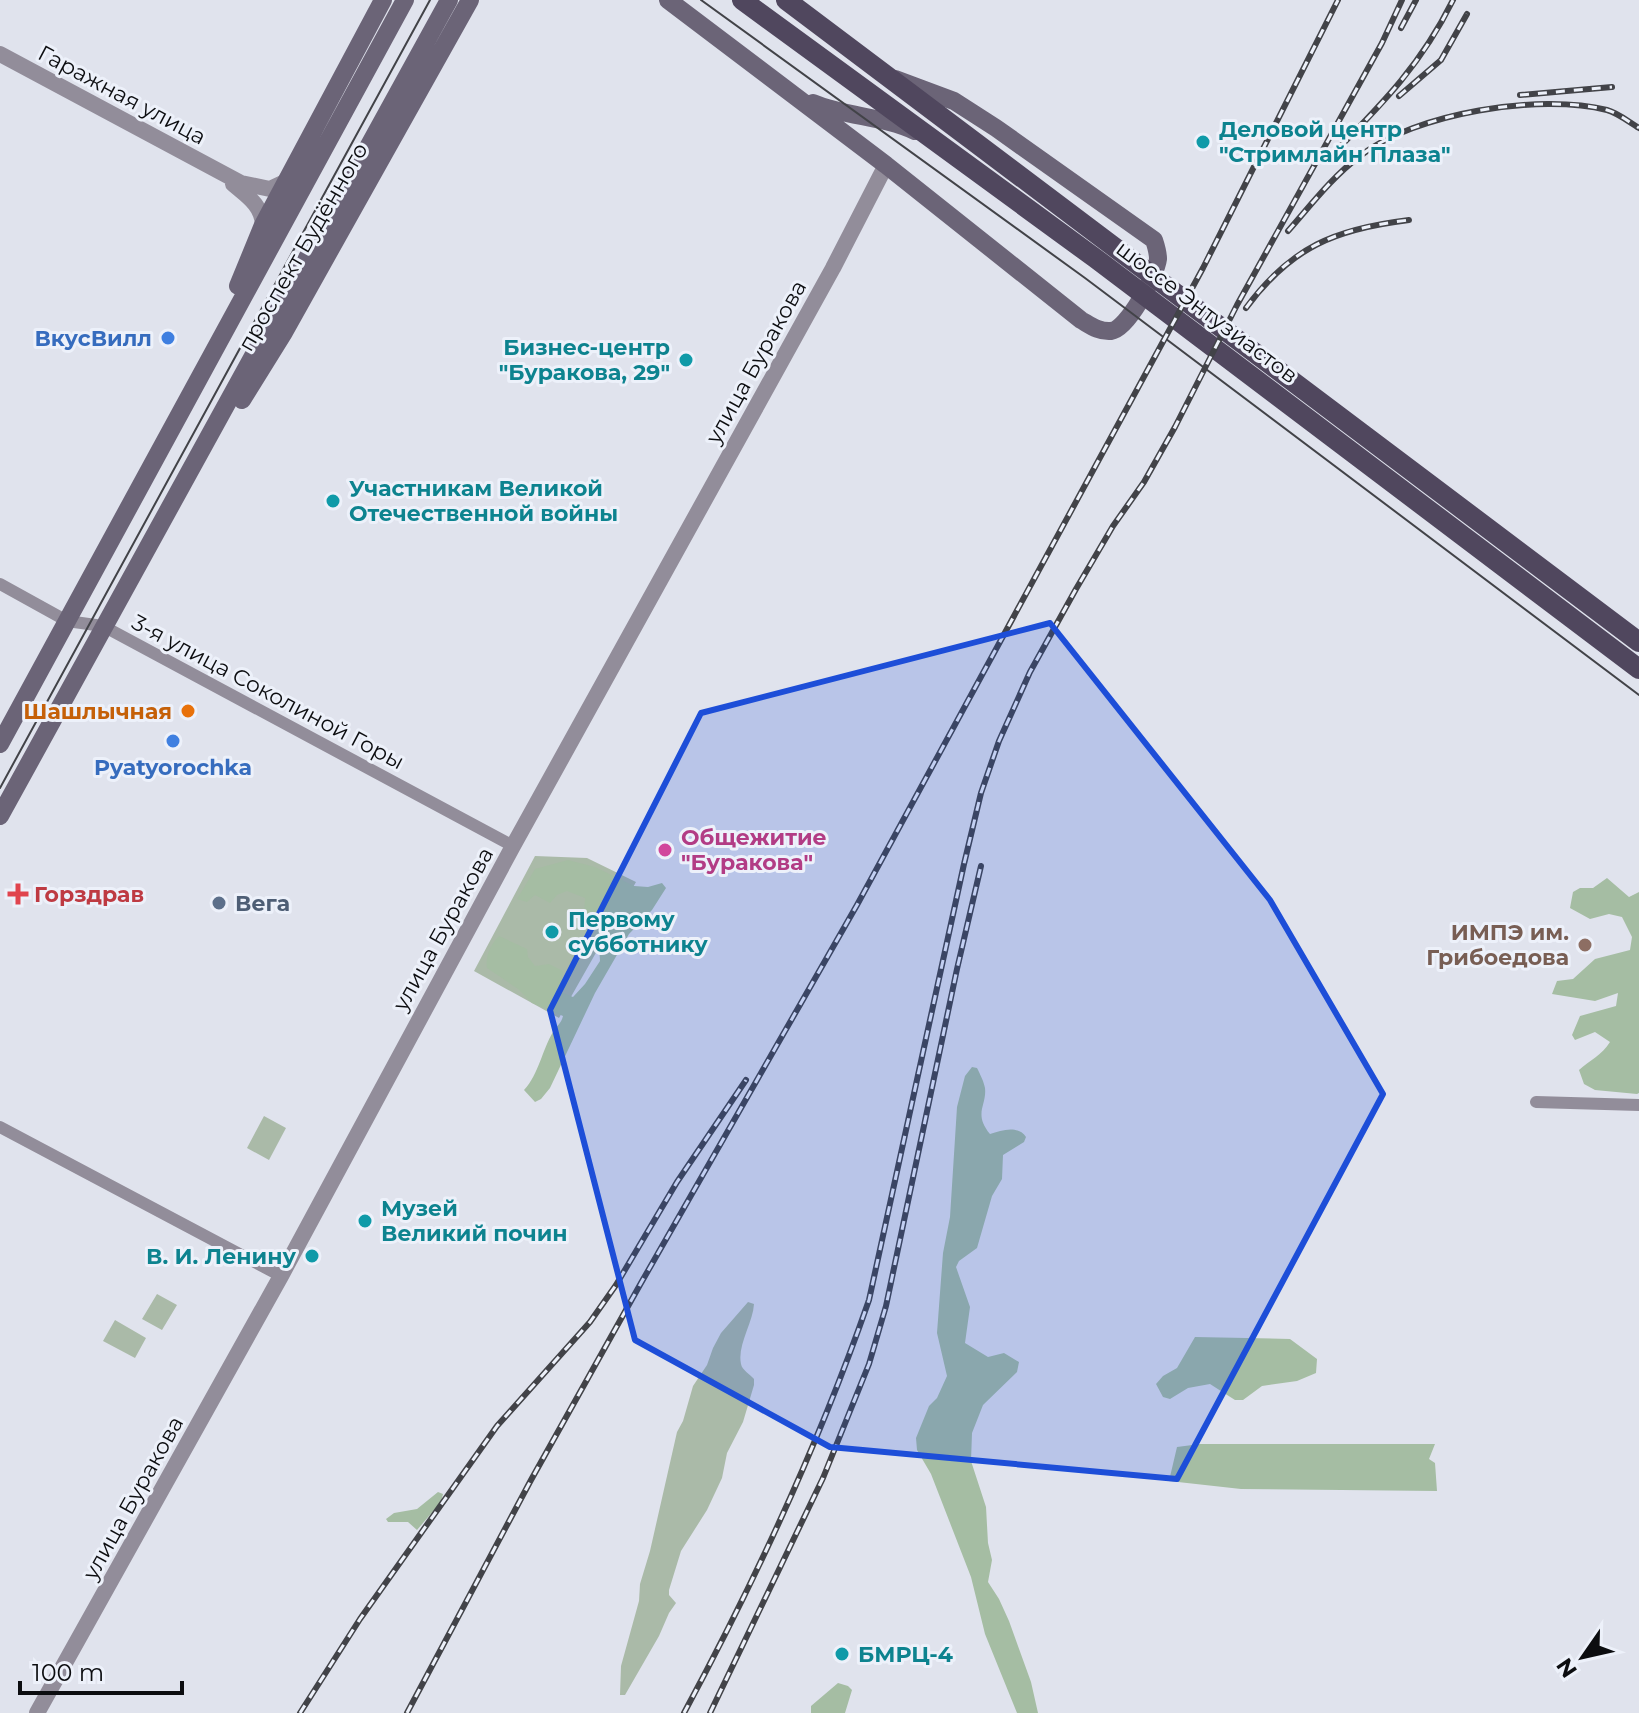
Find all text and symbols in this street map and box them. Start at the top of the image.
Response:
street label: Гаражная улица [33,39,211,151]
place label: Деловой центр "Стримлайн Плаза" [1219,116,1451,168]
marker: Деловой центр "Стримлайн Плаза" [1194,133,1212,151]
street label: проспект Будённого [232,138,374,356]
street label: шоссе Энтузиастов [1111,235,1303,389]
street label: улица Буракова [699,276,812,449]
place label: ВкусВилл [34,325,152,352]
marker: ВкусВилл [159,329,177,347]
place label: Бизнес-центр "Буракова, 29" [499,334,670,386]
marker: Бизнес-центр "Буракова, 29" [677,351,695,369]
place label: Участникам Великой Отечественной войны [349,475,618,527]
marker: Участникам Великой Отечественной войны [324,492,342,510]
street label: 3-я улица Соколиной Горы [127,609,409,775]
place label: Шашлычная [23,698,172,725]
marker: Шашлычная [179,702,197,720]
marker: Pyatyorochka [164,732,182,750]
place label: Pyatyorochka [94,754,252,781]
place label: Общежитие "Буракова" [681,824,827,876]
marker: Общежитие "Буракова" [656,841,674,859]
street label: улица Буракова [386,843,499,1016]
place label: Горздрав [34,881,144,908]
marker: Горздрав [9,885,27,903]
place label: Вега [235,890,290,917]
marker: Вега [210,894,228,912]
place label: Первому субботнику [568,906,708,958]
place label: ИМПЭ им. Грибоедова [1426,919,1569,971]
marker: Первому субботнику [543,923,561,941]
marker: ИМПЭ им. Грибоедова [1576,936,1594,954]
place label: Музей Великий почин [381,1195,568,1247]
marker: Музей Великий почин [356,1212,374,1230]
place label: В. И. Ленину [146,1243,296,1270]
marker: В. И. Ленину [303,1247,321,1265]
street label: улица Буракова [76,1412,189,1585]
north arrow [1543,1617,1623,1697]
place label: БМРЦ-4 [858,1641,953,1668]
scale bar [20,1645,182,1695]
marker: БМРЦ-4 [833,1645,851,1663]
text: N [1551,1653,1583,1683]
text: 100 m [32,1658,104,1687]

